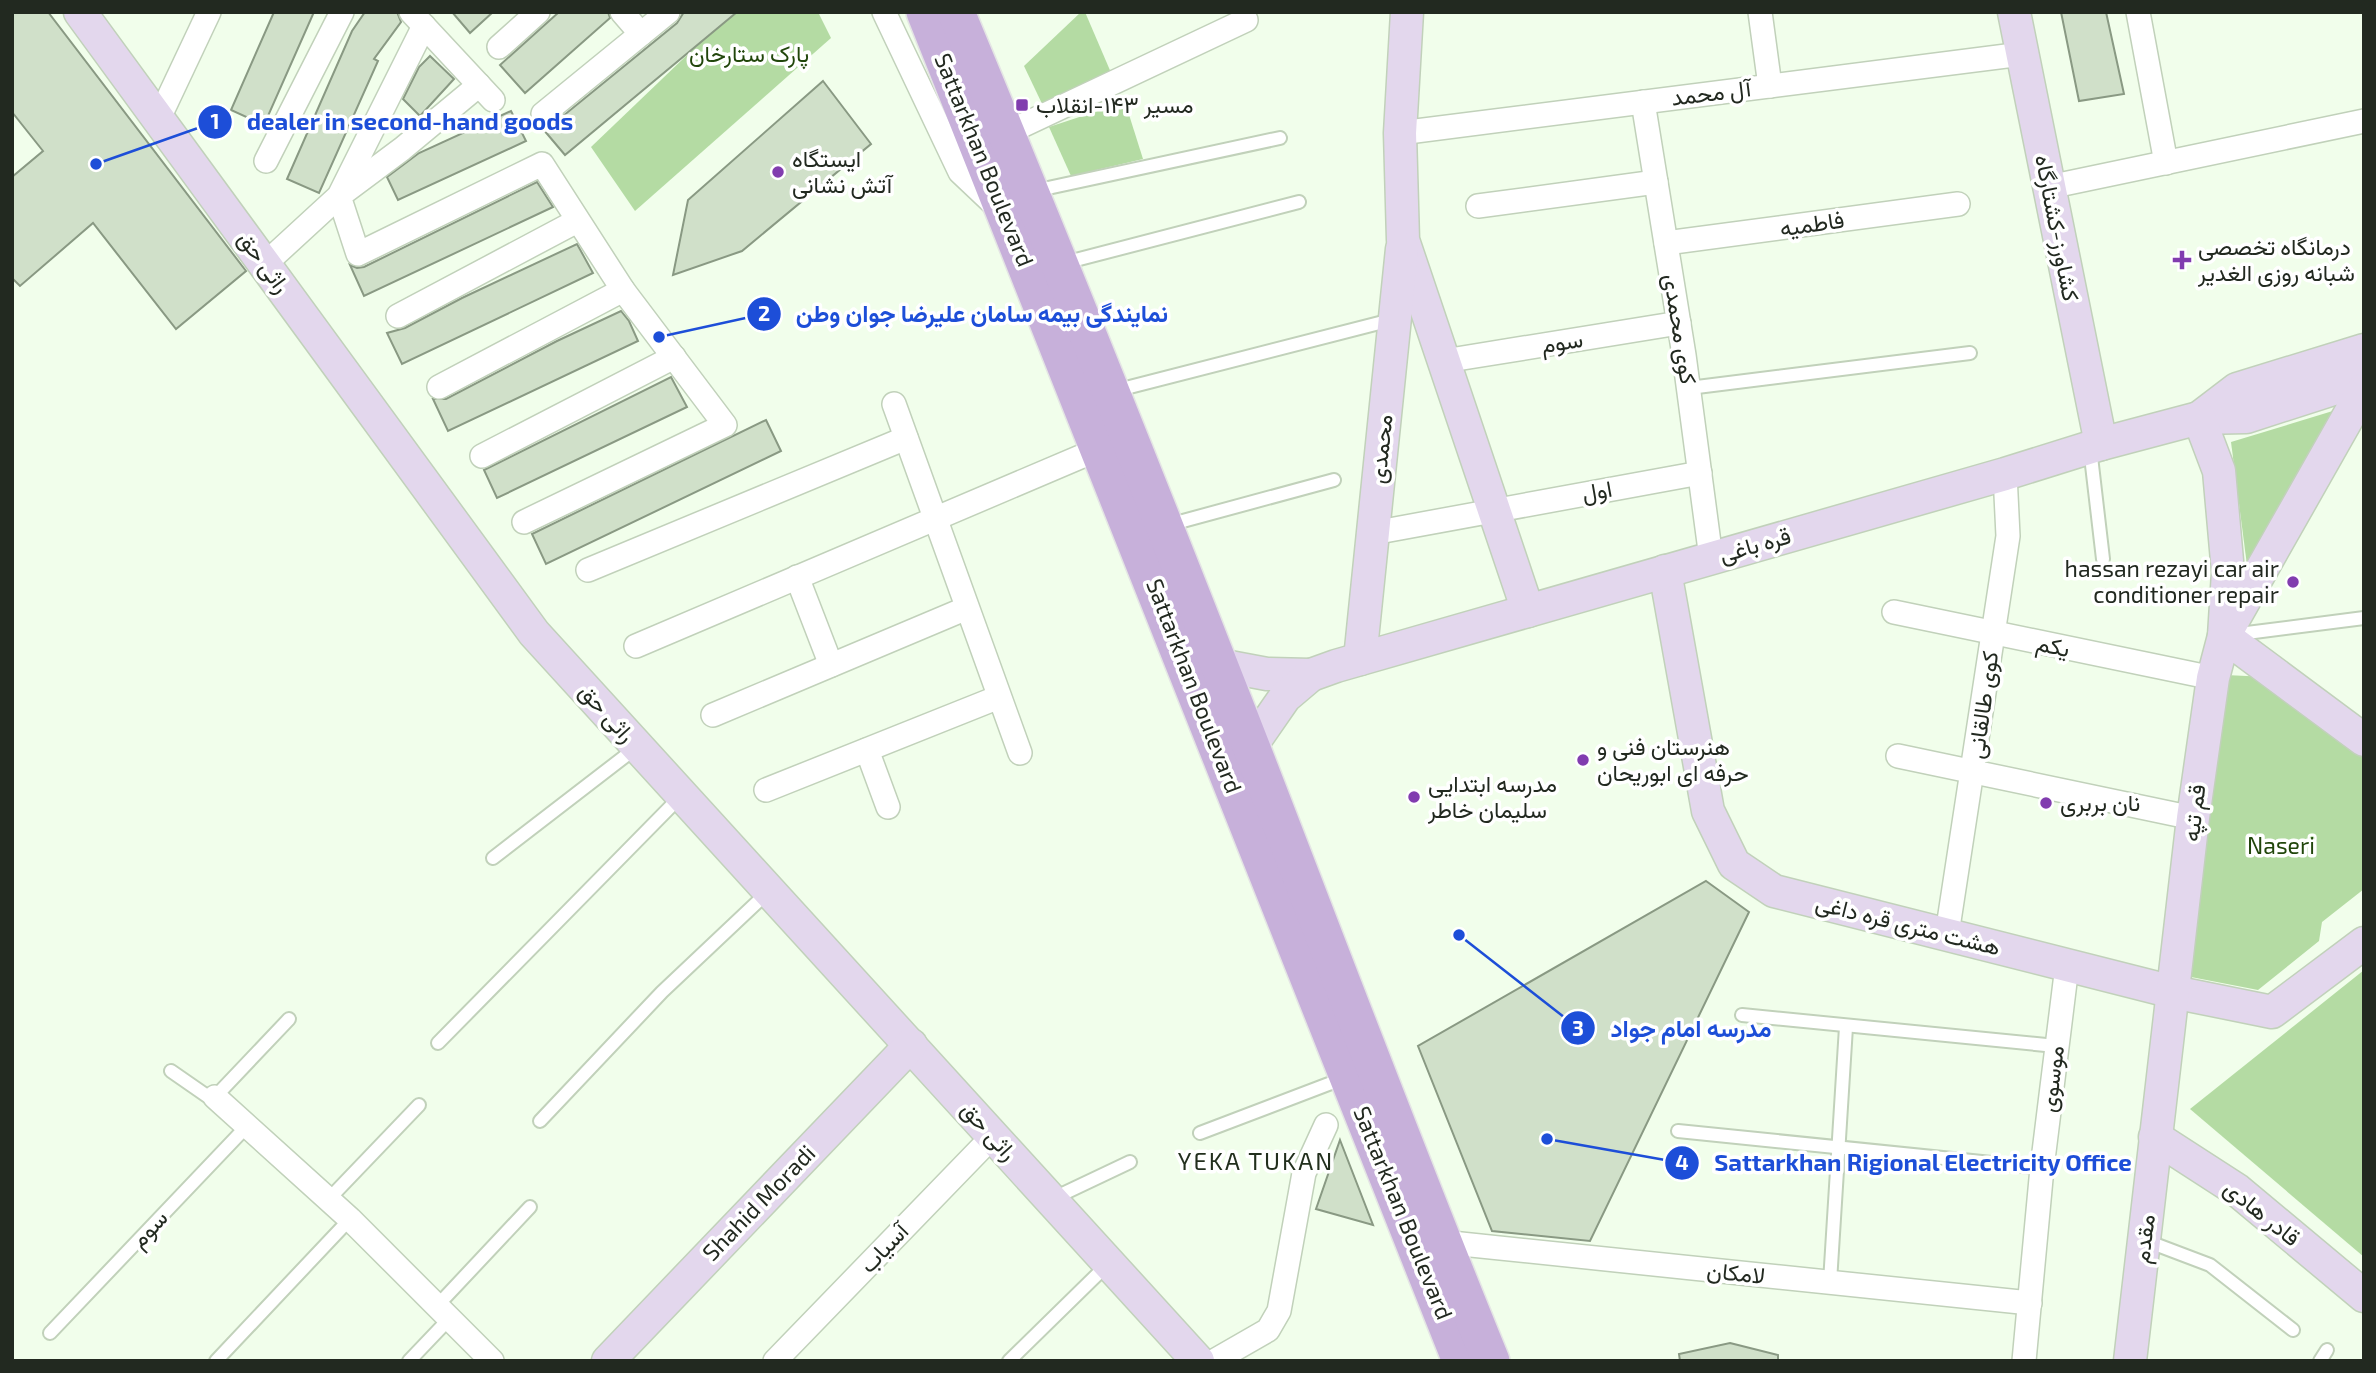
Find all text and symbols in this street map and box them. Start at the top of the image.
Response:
park label: پارک ستارخان [689,39,809,70]
street label: Sattarkhan Boulevard [929,49,1041,270]
street label: آل محمد [1669,73,1754,113]
place label: مسیر ۱۴۳-انقلاب [1036,90,1193,120]
marker: مسیر ۱۴۳-انقلاب [1014,97,1030,113]
callout: dealer in second-hand goods [197,99,587,144]
text: dealer in second-hand goods [247,106,573,135]
text: 1 [210,108,220,133]
place label: ایستگاه آتش نشانی [792,144,894,199]
street label: کشاورز-کشتارگاه [2028,152,2086,304]
marker: ایستگاه آتش نشانی [770,164,786,180]
street label: فاطمیه [1778,205,1846,241]
street label: راثی حق [231,225,297,299]
place label: درمانگاه تخصصی شبانه روزی الغدیر [2197,232,2355,288]
marker: درمانگاه تخصصی شبانه روزی الغدیر [2172,250,2192,270]
street label: کوی محمدی [1656,272,1704,386]
callout: نمایندگی بیمه سامان علیرضا جوان وطن [746,291,1182,336]
text: نمایندگی بیمه سامان علیرضا جوان وطن [796,298,1168,329]
text: 2 [758,300,770,325]
street label: سوم [1539,324,1585,360]
street label: محمدی [1362,413,1399,485]
street label: اول [1579,474,1615,508]
street label: قره باغی [1716,520,1794,570]
place label: hassan rezayi car air conditioner repair [2065,554,2279,608]
street label: Sattarkhan Boulevard [1141,574,1249,797]
marker: hassan rezayi car air conditioner repair [2285,574,2301,590]
street label: یکم [2033,628,2073,664]
street label: کوی طالقانی [1961,649,2005,761]
street label: راثی حق [572,677,642,749]
place label: هنرستان فنی و حرفه ای ابوریحان [1597,732,1749,788]
marker: هنرستان فنی و حرفه ای ابوریحان [1575,752,1591,768]
place label: مدرسه ابتدایی سلیمان خاطر [1427,769,1557,825]
street label: قم تپه [2176,783,2213,844]
place label: نان بربری [2060,788,2140,818]
marker: مدرسه ابتدایی سلیمان خاطر [1406,789,1422,805]
marker: نان بربری [2038,795,2054,811]
park label: Naseri [2247,831,2315,859]
street label: هشت متری قره داغی [1813,888,2003,962]
callout: مدرسه امام جواد [1561,1006,1785,1051]
text: مدرسه امام جواد [1610,1013,1772,1045]
text: 3 [1572,1015,1584,1040]
street label: موسوی [2033,1044,2071,1114]
street label: راثی حق [954,1095,1024,1167]
street label: Sattarkhan Boulevard [1348,1102,1460,1323]
street label: Shahid Moradi [696,1139,821,1266]
callout: Sattarkhan Rigional Electricity Office [1665,1140,2146,1185]
district label: YEKA TUKAN [1178,1146,1334,1175]
text: Sattarkhan Rigional Electricity Office [1714,1147,2132,1176]
text: 4 [1675,1149,1689,1174]
street label: قادر هادی [2218,1173,2306,1253]
street label: سوم [124,1203,174,1255]
street label: مقدم [2126,1213,2162,1265]
street label: آسیاب [853,1216,915,1278]
street label: لامکان [1705,1255,1767,1289]

